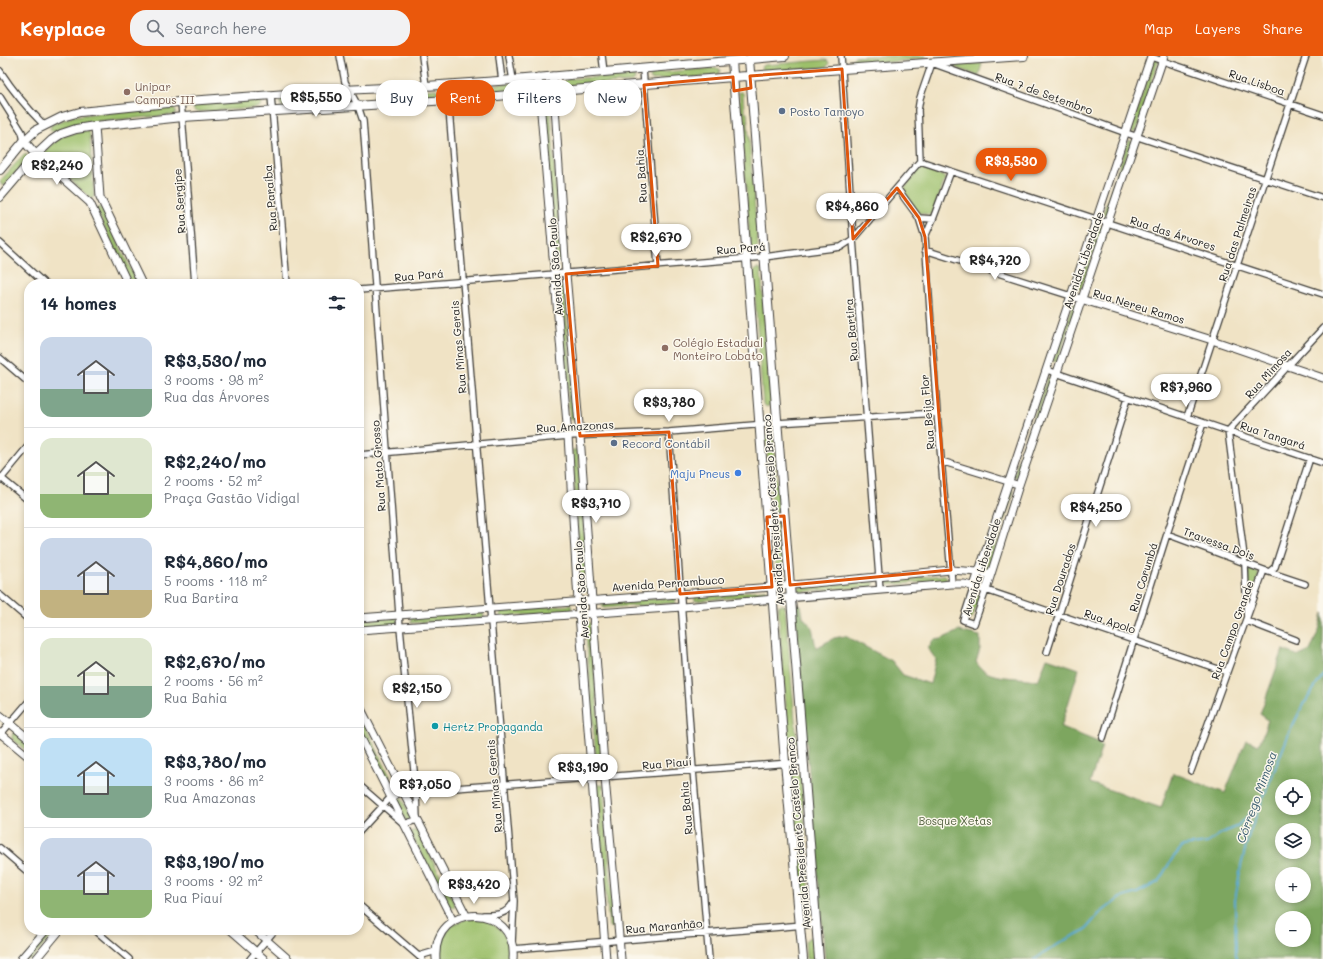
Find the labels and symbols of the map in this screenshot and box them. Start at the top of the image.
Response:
street label: Rua Lisboa [1227,65,1287,99]
street label: Rua 7 de Setembro [993,68,1095,118]
place label: Unipar Campus III [135,79,195,107]
pin: R$5,550 [279,84,353,118]
marker: Unipar Campus III [122,87,132,97]
place label: Posto Tamoyo [790,104,864,119]
marker: Posto Tamoyo [777,106,787,116]
pin: R$3,530 [974,148,1048,182]
street label: Rua Bahia [632,149,650,203]
pin: R$2,240 [20,152,94,186]
street label: Rua Paraíba [260,164,280,232]
street label: Rua Sergipe [169,168,189,234]
street label: Rua das Palmeiras [1215,185,1259,283]
pin: R$4,860 [815,193,889,227]
street label: Avenida Liberdade [1059,209,1107,311]
street label: Rua das Árvores [1128,212,1218,254]
street label: Avenida São Paulo [544,217,566,316]
pin: R$2,670 [619,224,693,258]
street label: Rua Pará [716,238,766,258]
pin: R$4,720 [958,247,1032,281]
street label: Rua Pará [394,265,444,285]
street label: Rua Nereu Ramos [1091,285,1187,327]
street label: Rua Bartira [841,298,861,362]
street label: Rua Minas Gerais [446,300,470,394]
place label: Colégio Estadual Monteiro Lobato [673,335,763,363]
marker: Colégio Estadual Monteiro Lobato [660,343,670,353]
street label: Rua Mimosa [1241,344,1295,401]
street label: Rua Beija Flor [916,374,938,450]
pin: R$7,960 [1149,374,1223,408]
pin: R$3,780 [632,389,706,423]
street label: Avenida Presidente Castelo Branco [759,413,787,606]
street label: Rua Amazonas [536,416,614,436]
street label: Rua Tangará [1238,417,1308,453]
street label: Rua Mato Grosso [367,419,389,512]
place label: Record Contábil [622,436,710,451]
marker: Record Contábil [609,438,619,448]
place label: Maju Pneus [670,466,730,481]
marker: Maju Pneus [733,468,743,478]
pin: R$3,710 [559,490,633,524]
pin: R$4,250 [1059,494,1133,528]
street label: Avenida Liberdade [958,516,1004,618]
street label: Travessa Dois [1181,523,1257,563]
street label: Avenida São Paulo [570,540,592,639]
street label: Rua Corumbá [1125,540,1161,614]
street label: Rua Dourados [1041,541,1079,617]
street label: Avenida Pernambuco [611,572,725,594]
street label: Rua Campo Grande [1207,578,1257,682]
street label: Rua Apolo [1082,605,1138,637]
pin: R$2,150 [380,675,454,709]
place label: Hertz Propaganda [443,719,543,734]
marker: Hertz Propaganda [430,721,440,731]
street label: Avenida Presidente Castelo Branco [782,736,814,929]
street label: Rua Minas Gerais [482,739,506,833]
water label: Córrego Mimosa [1232,749,1280,845]
street label: Rua Piauí [642,753,692,773]
pin: R$3,190 [546,754,620,788]
pin: R$7,050 [388,771,462,805]
street label: Rua Bahia [676,781,696,835]
park label: Bosque Xetas [918,813,992,828]
pin: R$3,420 [437,871,511,905]
street label: Rua Maranhão [625,915,704,937]

